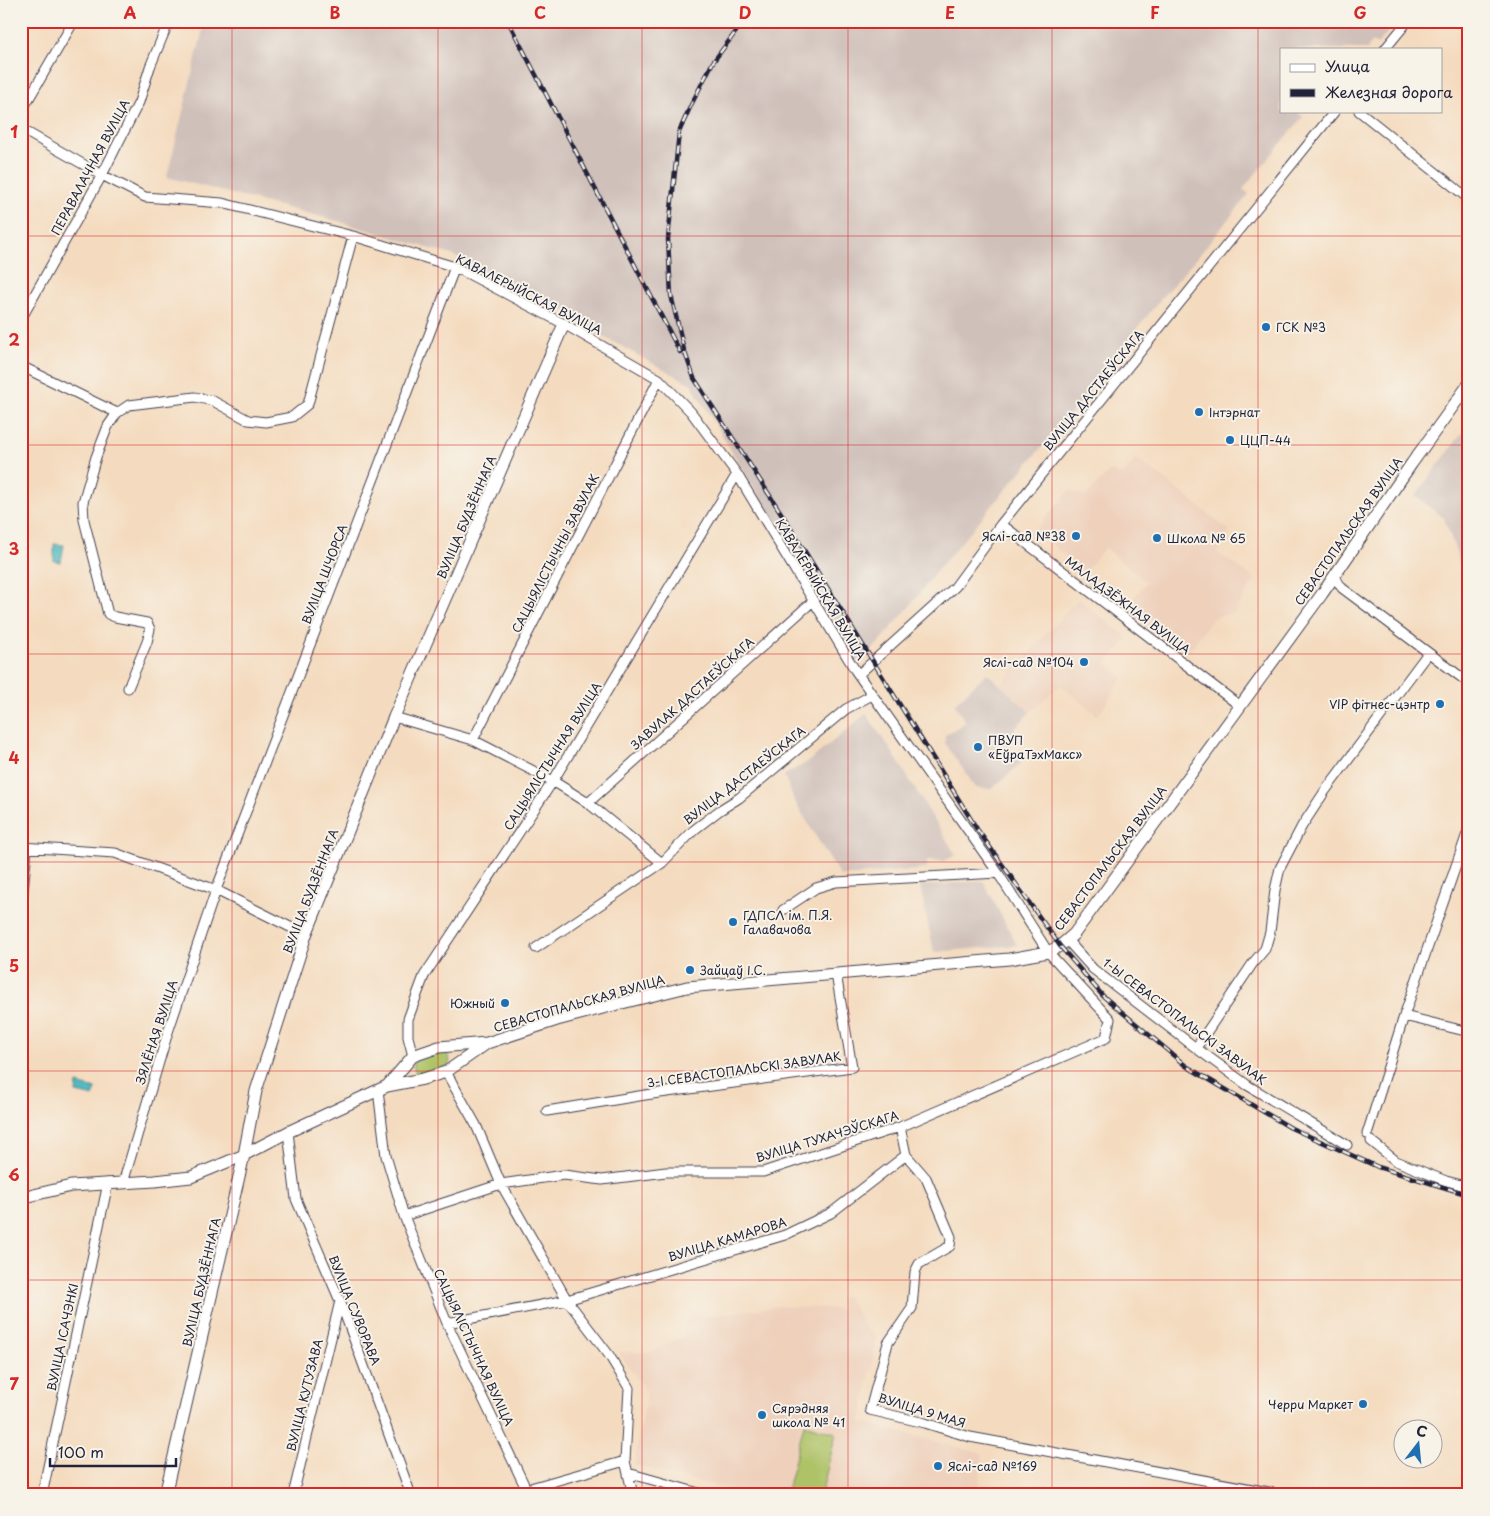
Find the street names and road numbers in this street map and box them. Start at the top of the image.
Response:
street label: ПЕРАВАЛАЧНАЯ ВУЛІЦА [47,96,133,238]
street label: КАВАЛЕРЫЙСКАЯ ВУЛІЦА [453,249,605,339]
street label: ВУЛІЦА ДАСТАЕЎСКАГА [1039,326,1147,454]
street label: ВУЛІЦА БУДЗЁННАГА [432,453,500,581]
street label: СЕВАСТОПАЛЬСКАЯ ВУЛІЦА [1290,453,1406,609]
street label: САЦЫЯЛІСТЫЧНЫ ЗАВУЛАК [507,470,603,636]
street label: КАВАЛЕРЫЙСКАЯ ВУЛІЦА [772,515,870,663]
street label: ВУЛІЦА ШЧОРСА [297,521,351,627]
street label: МАЛАДЗЁЖНАЯ ВУЛІЦА [1062,552,1194,658]
street label: ЗАВУЛАК ДАСТАЕЎСКАГА [626,633,758,753]
street label: САЦЫЯЛІСТЫЧНАЯ ВУЛІЦА [499,678,605,834]
street label: ВУЛІЦА ДАСТАЕЎСКАГА [679,721,809,829]
street label: СЕВАСТОПАЛЬСКАЯ ВУЛІЦА [1049,782,1171,934]
street label: ВУЛІЦА БУДЗЁННАГА [278,826,342,956]
street label: 1-Ы СЕВАСТОПАЛЬСКІ ЗАВУЛАК [1099,953,1271,1089]
street label: СЕВАСТОПАЛЬСКАЯ ВУЛІЦА [491,970,667,1036]
street label: ЗЯЛЁНАЯ ВУЛІЦА [131,977,181,1087]
street label: 3-І СЕВАСТОПАЛЬСКІ ЗАВУЛАК [646,1046,842,1092]
street label: ВУЛІЦА ТУХАЧЭЎСКАГА [753,1106,901,1166]
street label: ВУЛІЦА КАМАРОВА [666,1212,789,1266]
street label: ВУЛІЦА БУДЗЁННАГА [177,1215,225,1349]
street label: ВУЛІЦА СУВОРАВА [325,1252,385,1368]
street label: САЦЫЯЛІСТЫЧНАЯ ВУЛІЦА [430,1265,518,1429]
street label: ВУЛІЦА ІСАЧЭНКІ [42,1281,82,1393]
street label: ВУЛІЦА КУТУЗАВА [281,1337,327,1453]
street label: ВУЛІЦА 9 МАЯ [876,1388,968,1432]

